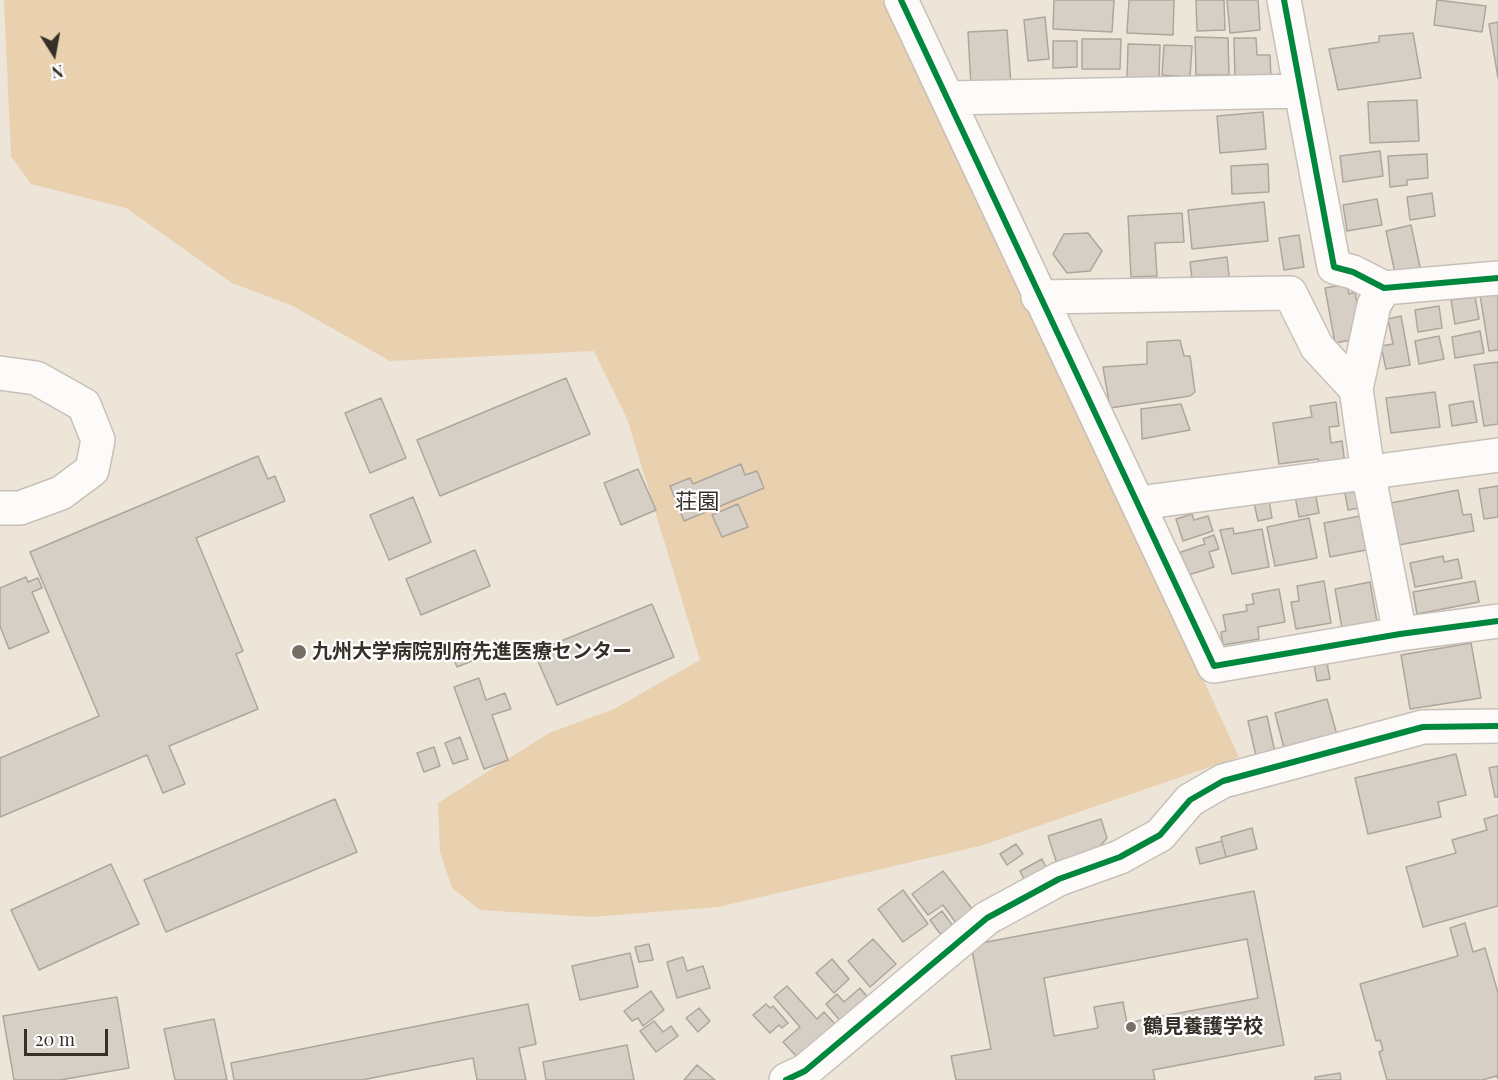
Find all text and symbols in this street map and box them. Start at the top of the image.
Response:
north arrow [24,24,84,84]
text: N [50,61,65,84]
district label: 荘園 [675,489,719,515]
place label: 九州大学病院別府先進医療センター [312,640,632,664]
marker: 九州大学病院別府先進医療センター [290,643,308,661]
place label: 鶴見養護学校 [1143,1015,1263,1039]
scale bar [27,1017,111,1055]
marker: 鶴見養護学校 [1124,1020,1138,1034]
text: 20 m [35,1027,75,1051]

